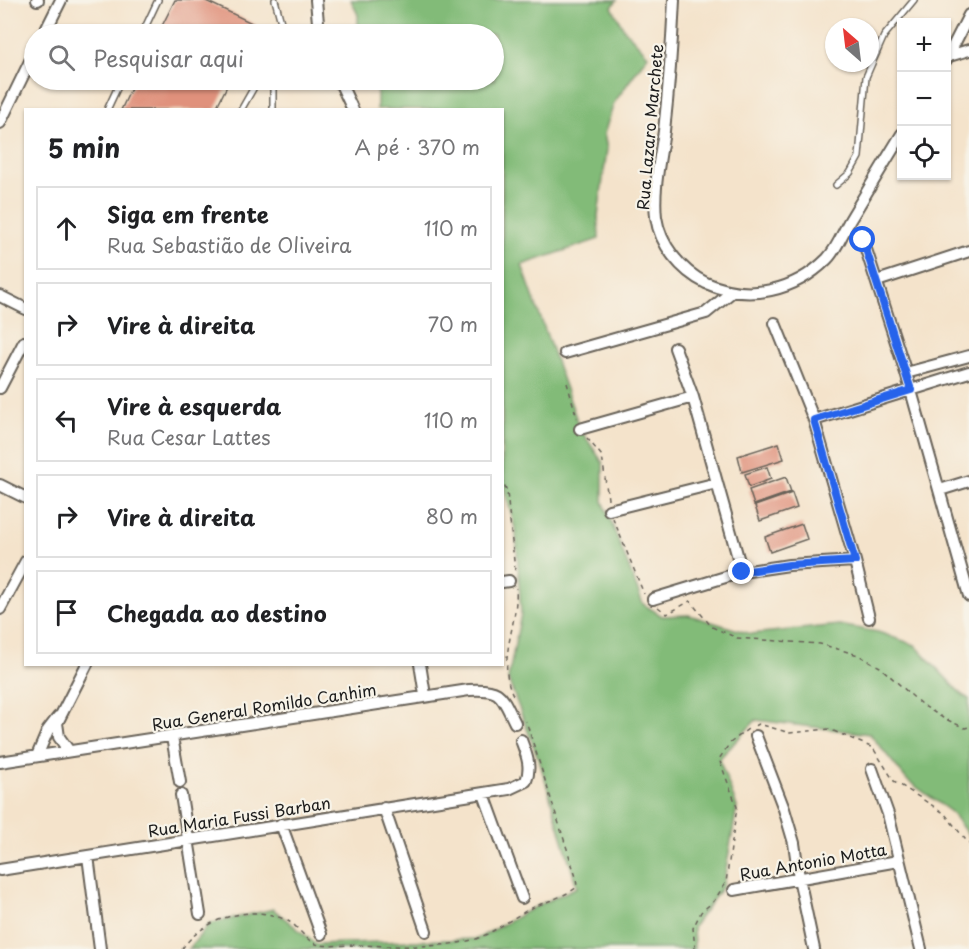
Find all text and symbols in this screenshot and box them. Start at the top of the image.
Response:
north arrow [825,18,879,72]
map controls [897,18,951,180]
button: + [897,18,951,72]
search box [24,24,504,90]
icon: search [45,41,78,74]
text: Pesquisar aqui [93,41,244,74]
street label: Rua Lazaro Marchete [630,43,668,211]
button: − [897,72,951,126]
button: locate [897,126,951,180]
text: 5 min [48,128,120,167]
text: A pé · 370 m [355,132,480,162]
text: Siga em frente [107,197,269,230]
icon: ahead [50,212,83,245]
text: 110 m [424,213,478,243]
route start [849,226,875,252]
text: Rua Sebastião de Oliveira [107,230,352,260]
icon: right [50,308,83,341]
text: Vire à direita [107,308,255,341]
text: 70 m [428,309,478,339]
text: Vire à esquerda [107,389,281,422]
icon: left [50,404,83,437]
text: 110 m [424,405,478,435]
text: Rua Cesar Lattes [107,422,271,452]
icon: right [50,500,83,533]
text: Vire à direita [107,500,255,533]
text: 80 m [426,501,478,531]
route end [728,558,754,584]
icon: arrive [50,596,83,629]
text: Chegada ao destino [107,596,327,629]
street label: Rua General Romildo Canhim [150,676,378,736]
street label: Rua Maria Fussi Barban [146,790,332,842]
street label: Rua Antonio Motta [738,836,888,886]

